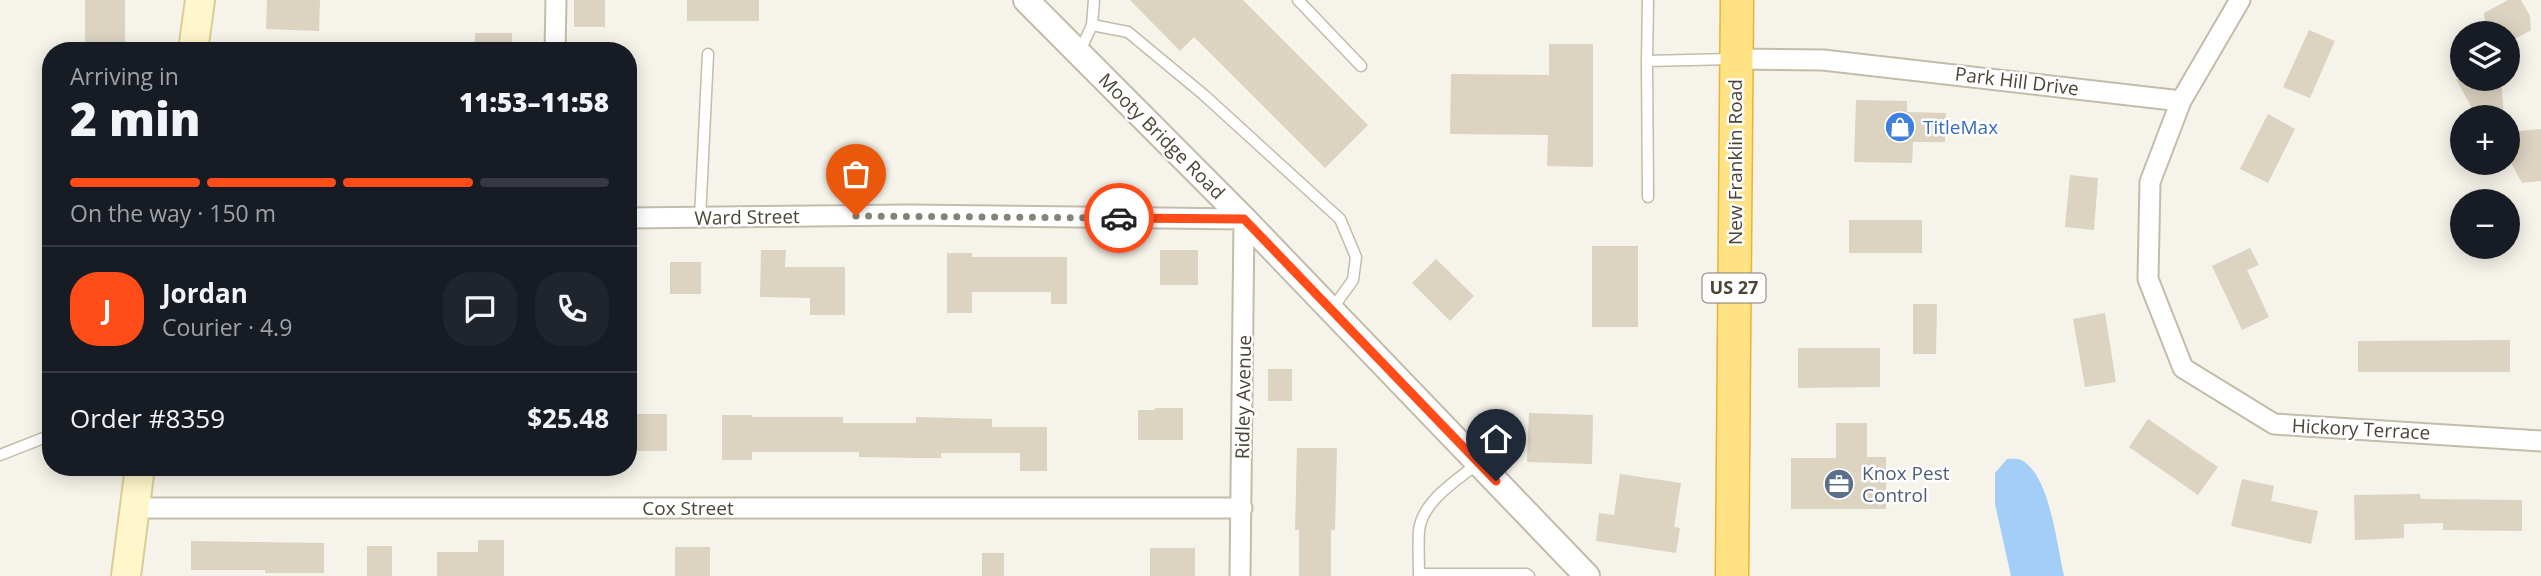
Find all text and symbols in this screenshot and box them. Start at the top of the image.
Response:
map controls [2450,21,2520,259]
button: layers [2450,21,2520,91]
text: Arriving in [70,60,179,92]
street label: Park Hill Drive [1954,61,2080,101]
street label: Mooty Bridge Road [1093,67,1231,205]
street label: New Franklin Road [1722,79,1748,245]
text: 11:53–11:58 [459,84,609,120]
text: 2 min [70,87,201,149]
button: + [2450,105,2520,175]
shop icon: TitleMax [1883,110,1917,144]
place label: TitleMax [1923,114,1998,140]
pin [826,144,886,216]
icon: bag [837,155,875,193]
courier [1084,183,1154,253]
button: − [2450,189,2520,259]
text: On the way · 150 m [70,197,276,229]
icon: car [1100,199,1138,237]
street label: Ward Street [694,203,800,231]
button: chat [443,272,517,346]
button: phone [535,272,609,346]
road number: US 27 [1702,274,1766,302]
text: Jordan [162,275,248,311]
text: J [103,291,111,327]
text: Courier · 4.9 [162,311,292,343]
street label: Ridley Avenue [1229,335,1257,459]
text: Order #8359 [70,400,225,436]
text: $25.48 [527,400,609,436]
pin [1466,409,1526,481]
street label: Hickory Terrace [2291,412,2431,446]
icon: home [1477,420,1515,458]
place label: Knox Pest Control [1862,460,1950,508]
office icon: Knox Pest Control [1822,467,1856,501]
street label: Cox Street [642,495,734,521]

